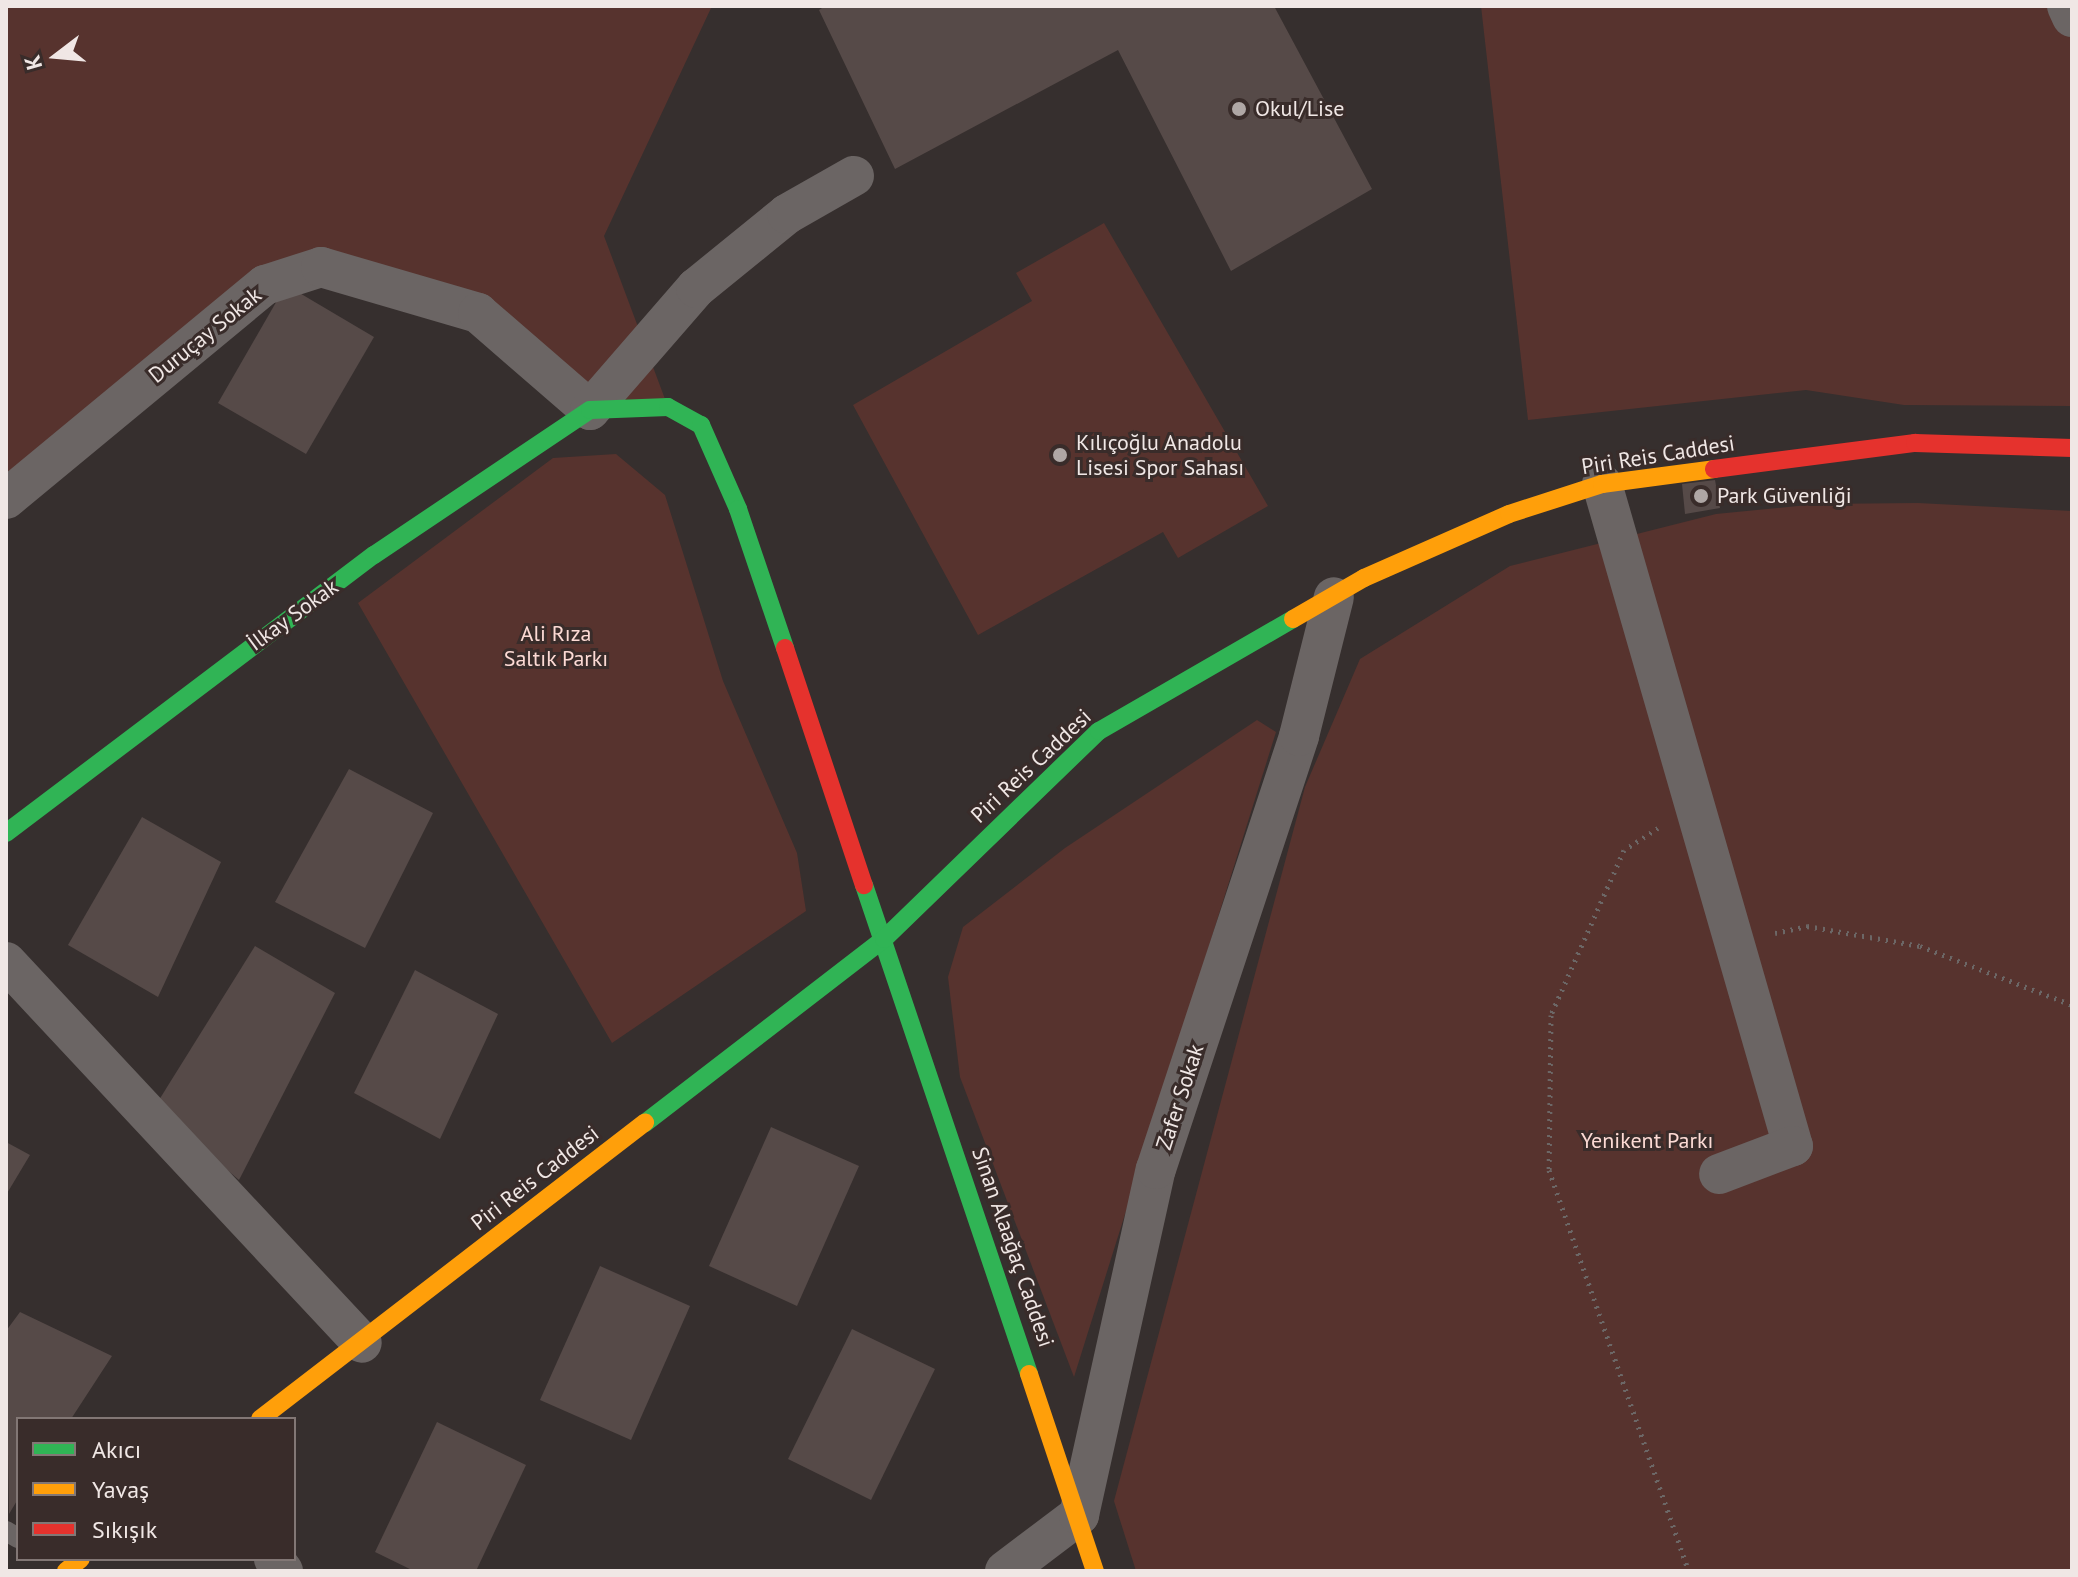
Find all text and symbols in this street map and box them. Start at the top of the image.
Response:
north arrow [16,16,96,96]
text: K [18,52,48,73]
place label: Okul/Lise [1255,96,1344,122]
marker: Okul/Lise [1230,100,1248,118]
street label: Duruçay Sokak [143,281,267,389]
place label: Kılıçoğlu Anadolu Lisesi Spor Sahası [1076,429,1244,480]
street label: Piri Reis Caddesi [1579,430,1737,480]
marker: Kılıçoğlu Anadolu Lisesi Spor Sahası [1051,446,1069,464]
place label: Park Güvenliği [1717,483,1852,509]
marker: Park Güvenliği [1692,487,1710,505]
street label: İlkay Sokak [242,573,344,657]
park label: Ali Rıza Saltık Parkı [503,620,609,672]
street label: Piri Reis Caddesi [965,704,1097,828]
street label: Zafer Sokak [1151,1041,1209,1153]
street label: Piri Reis Caddesi [466,1120,604,1236]
park label: Yenikent Parkı [1581,1128,1713,1154]
street label: Sinan Alaağaç Caddesi [966,1143,1060,1351]
legend [16,1417,296,1561]
text: Akıcı [92,1434,141,1465]
text: Yavaş [92,1474,149,1505]
text: Sıkışık [92,1514,157,1545]

